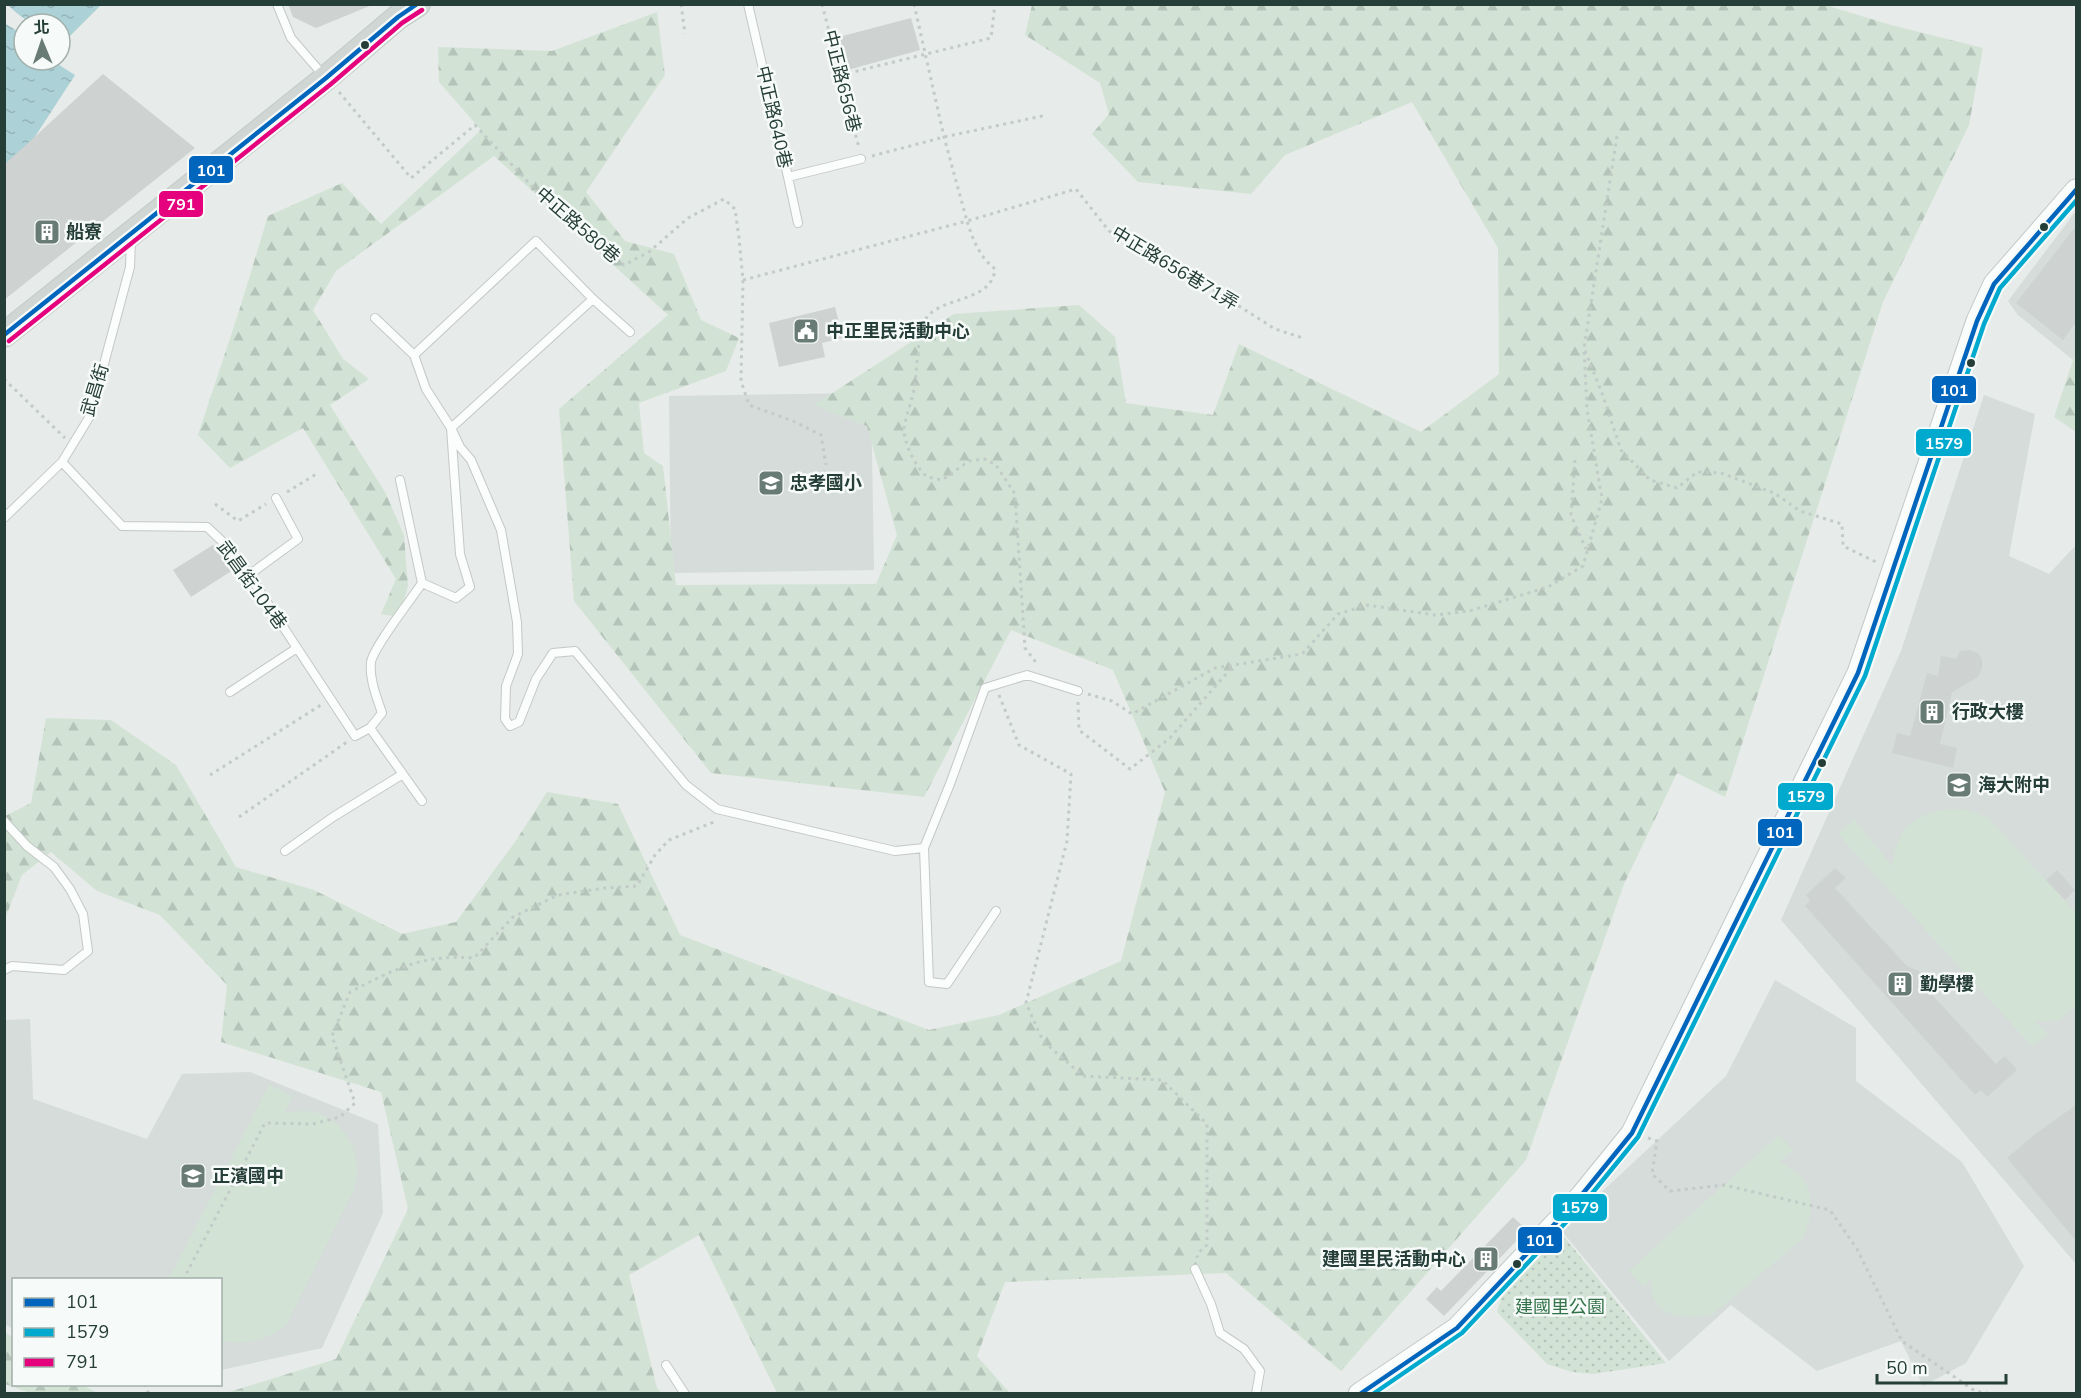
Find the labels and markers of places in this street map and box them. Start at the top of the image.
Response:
unlabelled marker [359,39,371,51]
building icon: 船寮 [32,217,62,247]
place label: 船寮 [66,220,102,244]
unlabelled marker [2038,221,2050,233]
public building icon: 中正里民活動中心 [791,316,821,346]
place label: 中正里民活動中心 [826,319,970,343]
unlabelled marker [1965,357,1977,369]
school or university icon: 忠孝國小 [756,468,786,498]
place label: 忠孝國小 [790,471,862,495]
building icon: 行政大樓 [1917,697,1947,727]
place label: 行政大樓 [1952,700,2024,724]
unlabelled marker [1816,757,1828,769]
school or university icon: 海大附中 [1944,770,1974,800]
place label: 海大附中 [1978,773,2050,797]
building icon: 勤學樓 [1885,969,1915,999]
place label: 勤學樓 [1920,972,1974,996]
school or university icon: 正濱國中 [178,1161,208,1191]
place label: 正濱國中 [212,1164,284,1188]
building icon: 建國里民活動中心 [1471,1244,1501,1274]
place label: 建國里民活動中心 [1322,1247,1466,1271]
unlabelled marker [1511,1258,1523,1270]

